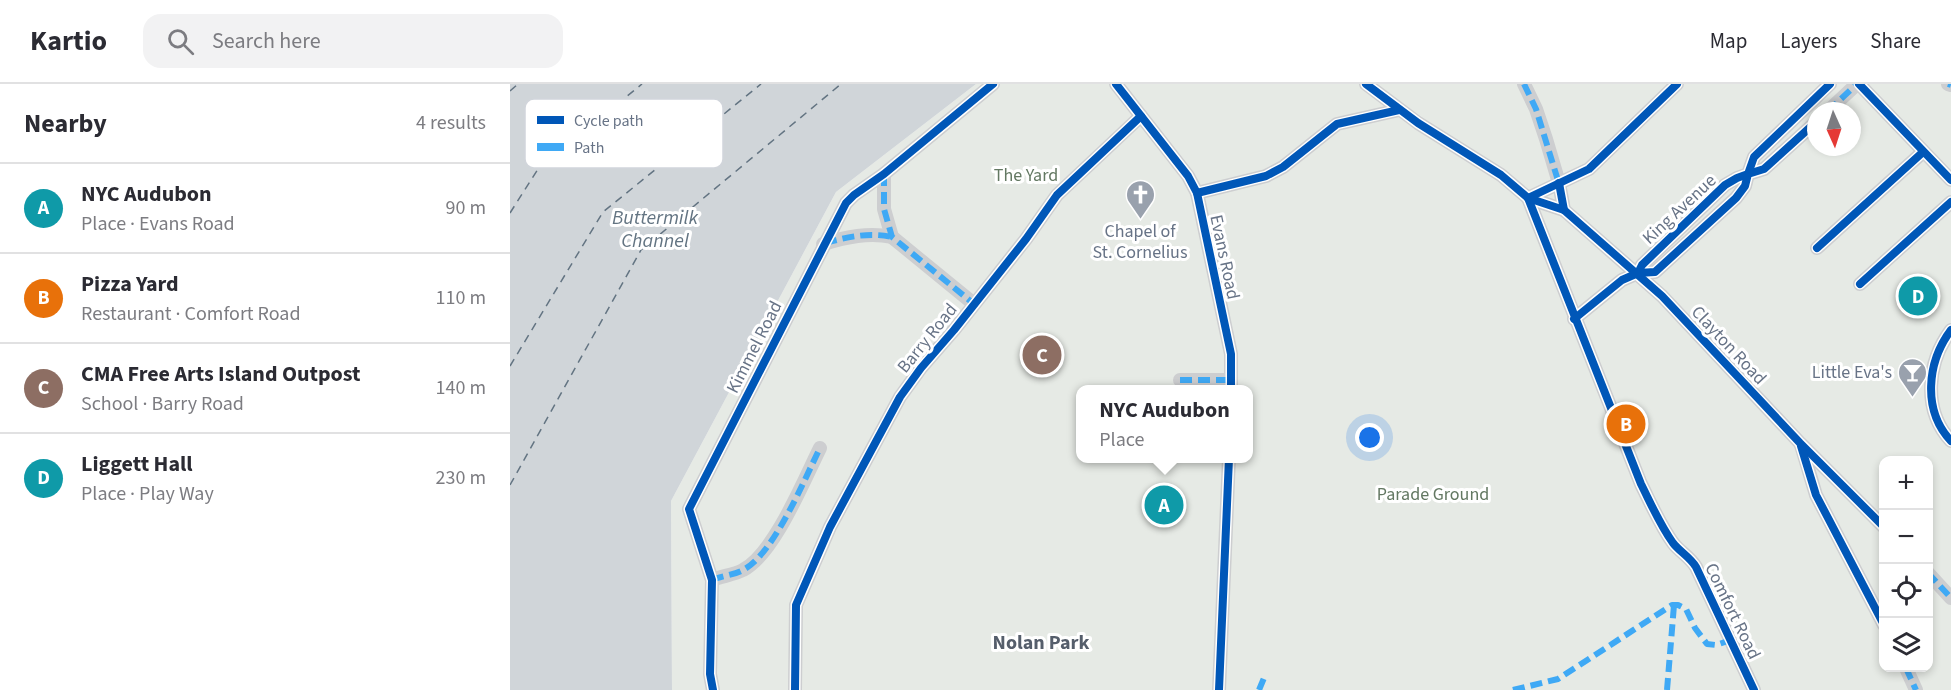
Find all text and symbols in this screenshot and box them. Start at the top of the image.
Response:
search box [143,14,563,68]
text: Kartio [30,21,107,61]
icon: search [164,25,197,58]
text: Search here [212,25,321,57]
text: Map [1710,26,1747,56]
text: Layers [1780,26,1837,56]
text: Share [1870,26,1921,56]
legend [525,99,723,168]
north arrow [1807,102,1861,156]
text: Nearby [24,105,107,142]
text: 4 results [416,109,486,137]
text: Cycle path [574,110,643,132]
text: Path [574,137,604,159]
park label: The Yard [994,163,1058,188]
street label: King Avenue [1637,169,1722,250]
text: NYC Audubon [81,178,212,210]
church icon: Chapel of St. Cornelius [1124,178,1156,220]
text: A [38,194,49,222]
text: 90 m [446,194,486,222]
water label: Buttermilk Channel [612,204,699,255]
text: Place · Evans Road [81,210,235,238]
street label: Evans Road [1203,212,1246,302]
place label: Chapel of St. Cornelius [1093,219,1187,265]
text: Pizza Yard [81,268,179,300]
pin: D [1898,274,1938,318]
text: B [37,284,50,312]
text: 110 m [436,284,486,312]
street label: Kimmel Road [721,297,788,398]
street label: Barry Road [891,298,963,379]
text: Restaurant · Comfort Road [81,300,301,328]
street label: Clayton Road [1685,300,1772,390]
pin: C [1022,332,1062,378]
bar icon: Little Eva's [1897,356,1929,398]
text: CMA Free Arts Island Outpost [81,358,360,390]
place label: Little Eva's [1812,360,1892,385]
text: C [38,374,49,402]
text: 140 m [436,374,486,402]
popup [1076,385,1253,463]
text: School · Barry Road [81,390,244,418]
text: NYC Audubon [1099,394,1230,426]
pin: B [1606,402,1646,446]
your location [1355,423,1384,452]
text: Place [1099,426,1144,454]
text: Liggett Hall [81,448,193,480]
map controls [1879,456,1933,672]
button: + [1879,456,1933,510]
text: D [37,464,50,492]
text: 230 m [436,464,486,492]
text: Place · Play Way [81,480,214,508]
pin: A [1144,482,1184,528]
park label: Parade Ground [1377,482,1489,507]
button: − [1879,510,1933,564]
street label: Comfort Road [1698,559,1767,664]
button: locate [1879,564,1933,618]
button: layers [1879,618,1933,672]
district label: Nolan Park [993,629,1089,657]

